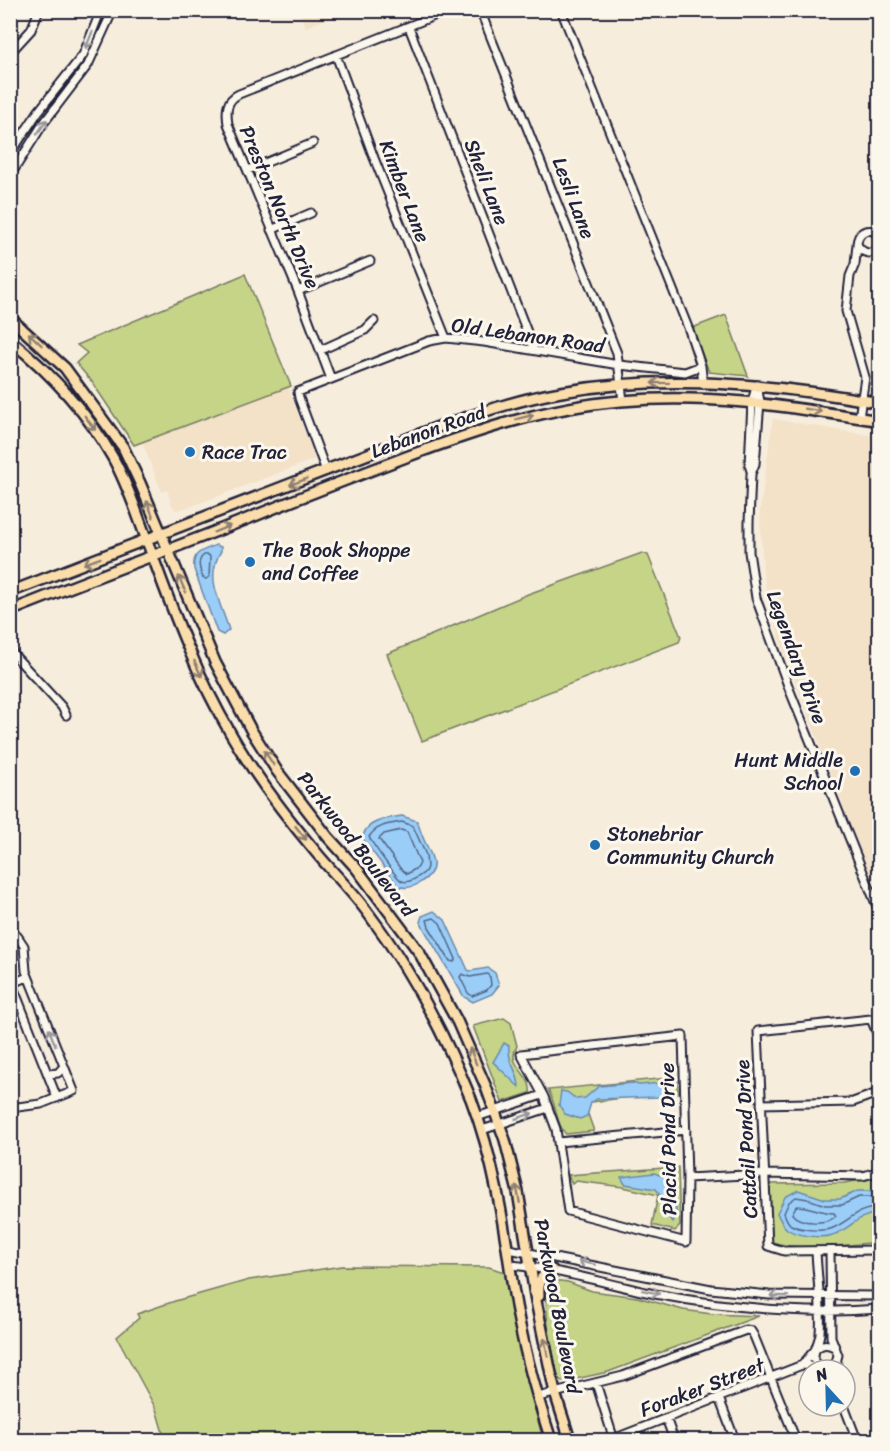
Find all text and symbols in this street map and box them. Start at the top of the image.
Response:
one-way arrow [83,31,94,49]
one-way arrow [36,119,48,135]
street label: Preston North Drive [229,120,330,295]
street label: Sheli Lane [454,134,519,231]
street label: Kimber Lane [369,135,440,248]
street label: Lesli Lane [542,152,605,244]
street label: Old Lebanon Road [449,307,608,364]
one-way arrow [28,332,43,346]
one-way arrow [651,378,671,389]
street label: Lebanon Road [366,394,492,468]
one-way arrow [803,405,823,416]
one-way arrow [515,411,534,423]
one-way arrow [84,415,96,431]
place label: Race Trac [202,435,287,470]
marker: Race Trac [183,445,197,459]
one-way arrow [289,477,308,488]
one-way arrow [144,500,155,518]
one-way arrow [212,523,231,534]
place label: The Book Shoppe and Coffee [262,533,411,591]
marker: The Book Shoppe and Coffee [243,555,257,569]
one-way arrow [83,556,102,567]
one-way arrow [175,576,187,594]
street label: Legendary Drive [756,585,837,729]
one-way arrow [193,660,204,678]
place label: Hunt Middle School [734,743,843,801]
one-way arrow [263,750,275,767]
street label: Parkwood Boulevard [288,764,426,926]
marker: Hunt Middle School [848,764,862,778]
place label: Stonebriar Community Church [607,817,774,875]
one-way arrow [295,825,307,841]
marker: Stonebriar Community Church [588,838,602,852]
one-way arrow [46,1028,57,1047]
one-way arrow [467,1048,478,1066]
street label: Cattail Pond Drive [725,1058,768,1219]
street label: Placid Pond Drive [650,1062,687,1216]
one-way arrow [514,1110,533,1121]
one-way arrow [512,1184,523,1204]
street label: Parkwood Boulevard [523,1216,592,1398]
one-way arrow [578,1257,597,1269]
one-way arrow [641,1287,660,1299]
one-way arrow [770,1290,790,1301]
one-way arrow [539,1338,551,1357]
street label: Foraker Street [635,1347,771,1427]
north arrow [797,1358,857,1418]
text: N [810,1359,833,1390]

